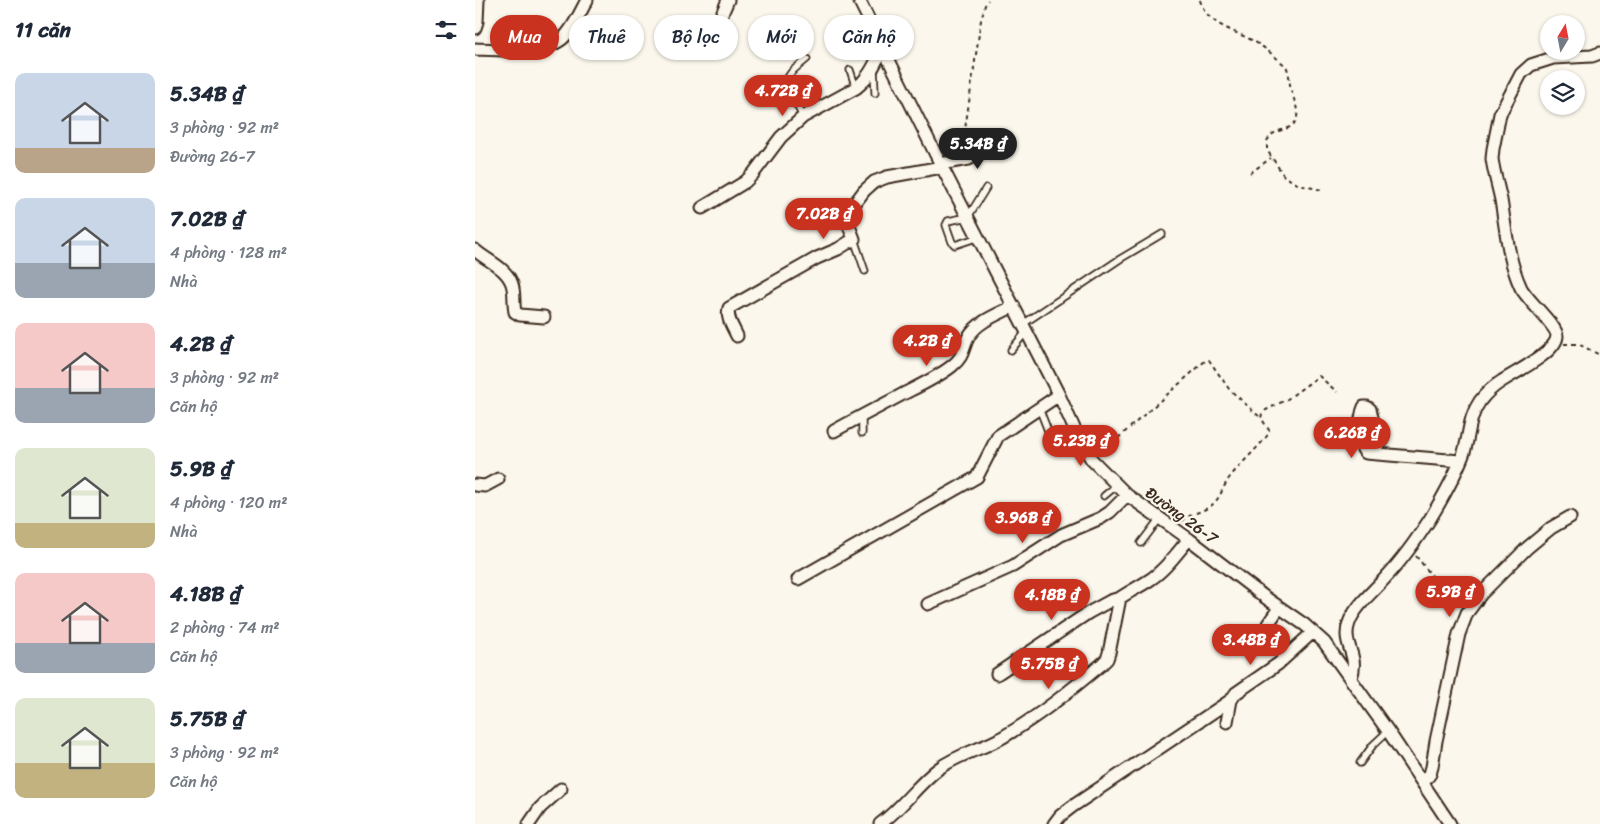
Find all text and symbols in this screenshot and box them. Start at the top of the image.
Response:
text: 11 căn [15,11,71,49]
chip: Mua [490,15,559,60]
chip: Thuê [569,15,644,60]
chip: Bộ lọc [654,15,738,60]
chip: Mới [748,15,814,60]
chip: Căn hộ [824,15,914,60]
north arrow [1540,15,1585,60]
map controls [1540,15,1585,115]
icon: filters [432,16,460,44]
button: layers [1540,70,1585,115]
pin: 4.72B ₫ [737,74,829,117]
text: 5.34B ₫ [170,75,244,113]
text: 4.72B ₫ [755,76,811,105]
icon: home [55,93,115,153]
text: 3 phòng · 92 m² [170,113,279,142]
pin: 5.34B ₫ [932,128,1024,170]
text: 5.34B ₫ [950,129,1006,158]
text: Đường 26-7 [170,142,255,171]
pin: 7.02B ₫ [778,198,870,240]
text: 7.02B ₫ [796,199,852,228]
text: 7.02B ₫ [170,200,244,238]
icon: home [55,218,115,278]
text: 4 phòng · 128 m² [170,238,287,267]
text: Nhà [170,267,198,296]
pin: 4.2B ₫ [886,324,968,367]
text: 4.2B ₫ [170,325,231,363]
text: 4.2B ₫ [904,326,950,355]
icon: home [55,343,115,403]
text: 3 phòng · 92 m² [170,363,279,392]
text: Căn hộ [170,392,217,421]
pin: 6.26B ₫ [1306,416,1398,459]
text: 6.26B ₫ [1325,418,1379,447]
pin: 5.23B ₫ [1035,424,1127,467]
text: 5.23B ₫ [1053,426,1109,455]
text: 5.9B ₫ [170,450,232,488]
icon: home [55,468,115,528]
street label: Đường 26-7 [1139,479,1225,553]
text: 4 phòng · 120 m² [170,488,287,517]
pin: 3.96B ₫ [977,502,1069,544]
text: 3.96B ₫ [995,503,1051,532]
text: Nhà [170,517,198,546]
text: 4.18B ₫ [170,575,241,613]
pin: 5.9B ₫ [1409,576,1491,618]
text: 5.9B ₫ [1426,577,1474,606]
pin: 4.18B ₫ [1006,578,1098,621]
text: 4.18B ₫ [1025,580,1079,609]
icon: home [55,593,115,653]
text: 2 phòng · 74 m² [170,613,280,642]
pin: 3.48B ₫ [1205,624,1297,666]
text: 3.48B ₫ [1223,625,1279,654]
text: Căn hộ [170,642,217,671]
pin: 5.75B ₫ [1003,648,1095,690]
text: 5.75B ₫ [1021,649,1077,678]
text: 5.75B ₫ [170,700,244,738]
icon: home [55,718,115,778]
text: 3 phòng · 92 m² [170,738,279,767]
text: Căn hộ [170,767,217,796]

